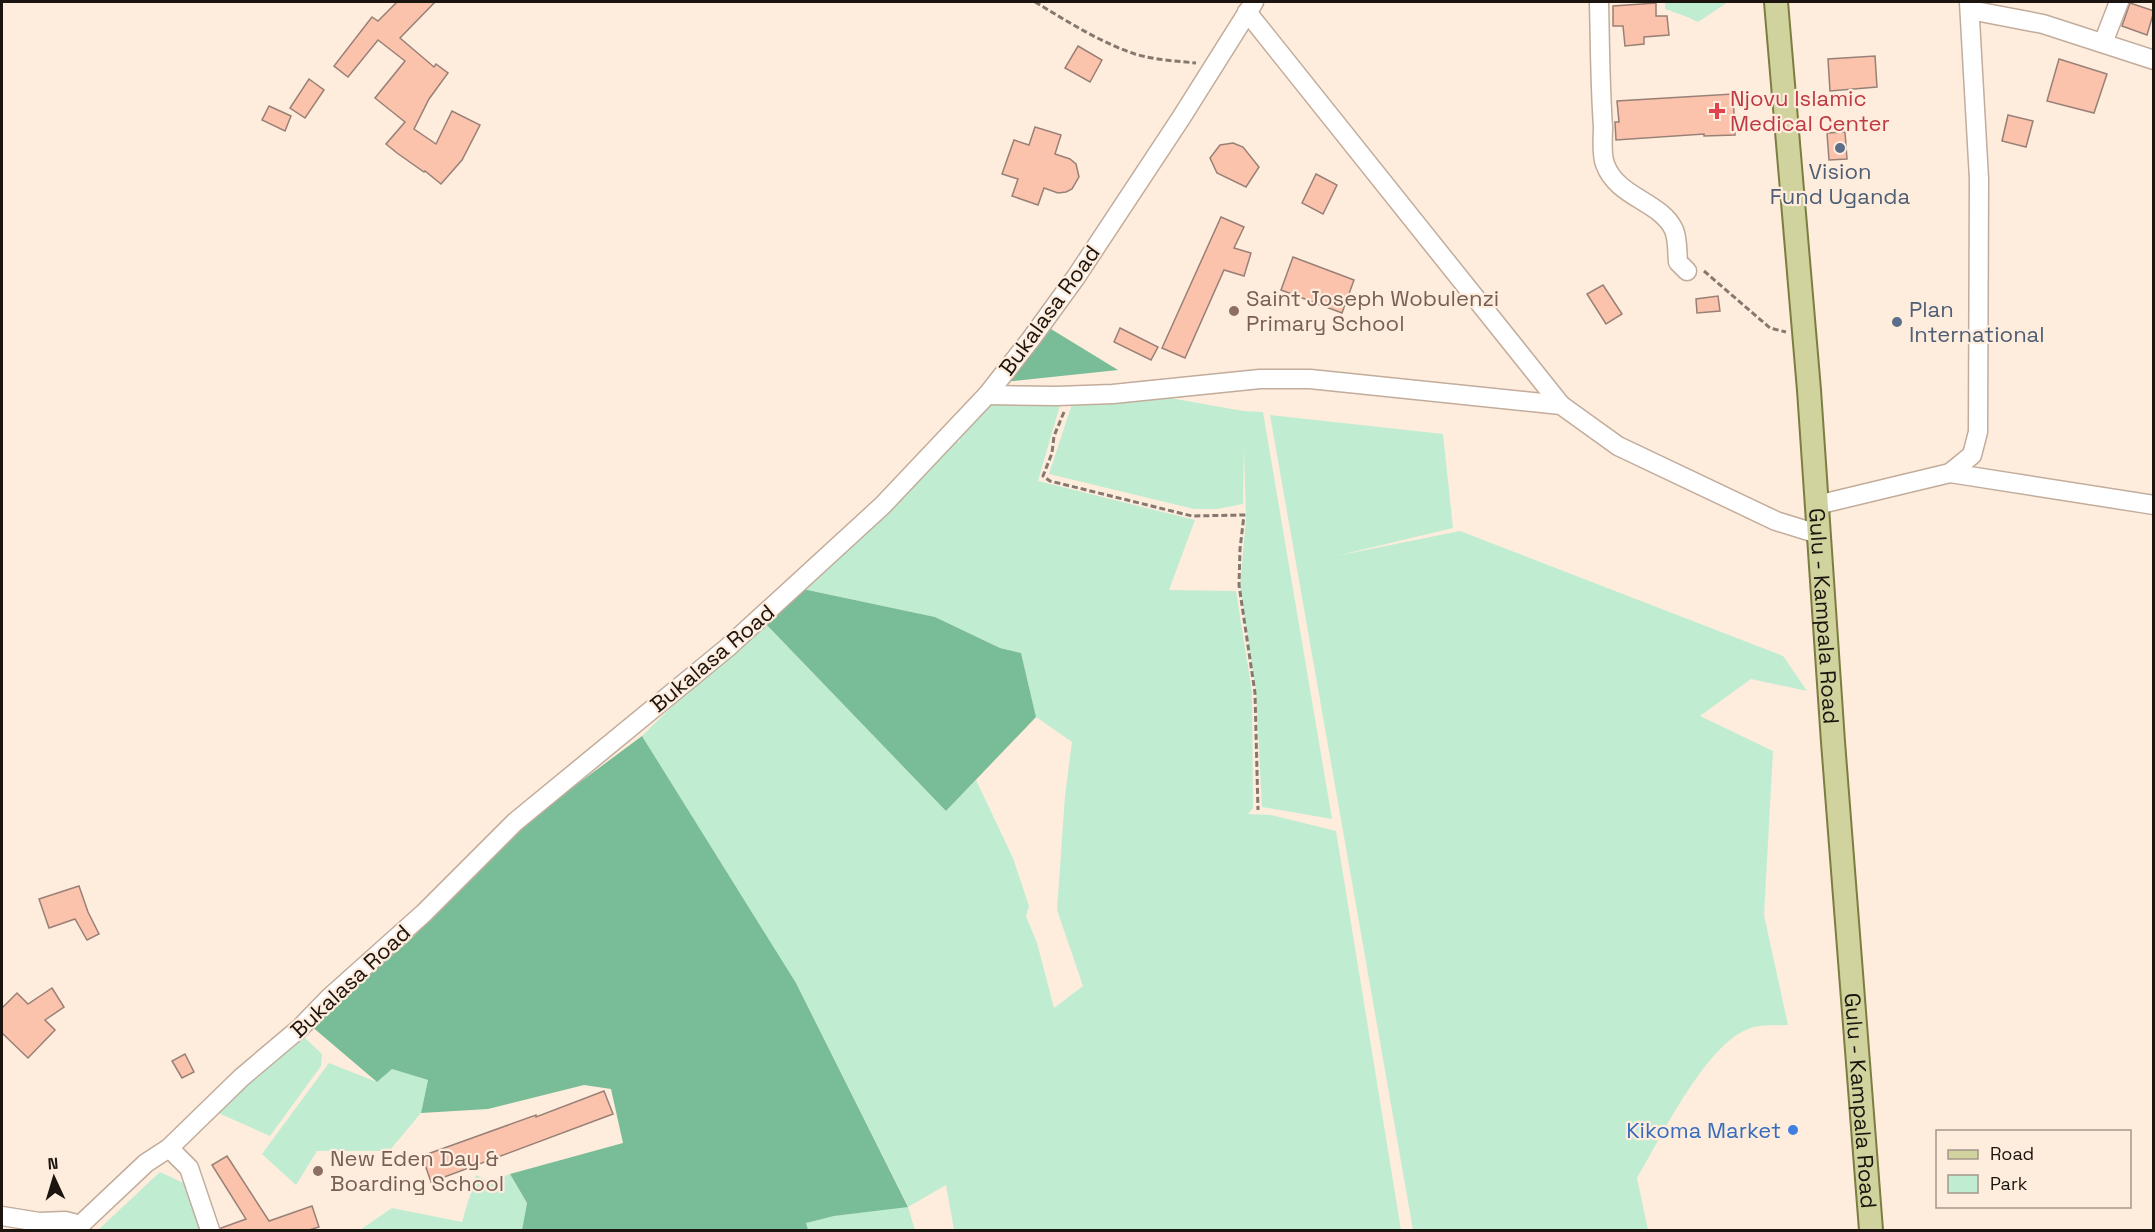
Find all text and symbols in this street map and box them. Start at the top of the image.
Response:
place label: Njovu Islamic Medical Center [1730,84,1890,137]
marker: Njovu Islamic Medical Center [1708,102,1726,120]
marker: Vision Fund Uganda [1833,141,1847,155]
place label: Vision Fund Uganda [1770,157,1911,210]
street label: Bukalasa Road [992,239,1106,381]
place label: Saint Joseph Wobulenzi Primary School [1246,284,1499,337]
place label: Plan International [1909,295,2045,348]
marker: Saint Joseph Wobulenzi Primary School [1227,304,1241,318]
marker: Plan International [1890,315,1904,329]
street label: Gulu - Kampala Road [1803,507,1846,725]
street label: Bukalasa Road [644,598,780,718]
street label: Bukalasa Road [284,918,416,1044]
street label: Gulu - Kampala Road [1839,992,1883,1210]
place label: Kikoma Market [1626,1116,1781,1144]
marker: Kikoma Market [1786,1123,1800,1137]
legend [1936,1130,2131,1208]
text: Road [1990,1142,2034,1165]
place label: New Eden Day & Boarding School [330,1144,504,1197]
north arrow [24,1148,84,1208]
text: N [47,1153,59,1174]
marker: New Eden Day & Boarding School [311,1164,325,1178]
text: Park [1990,1172,2028,1195]

